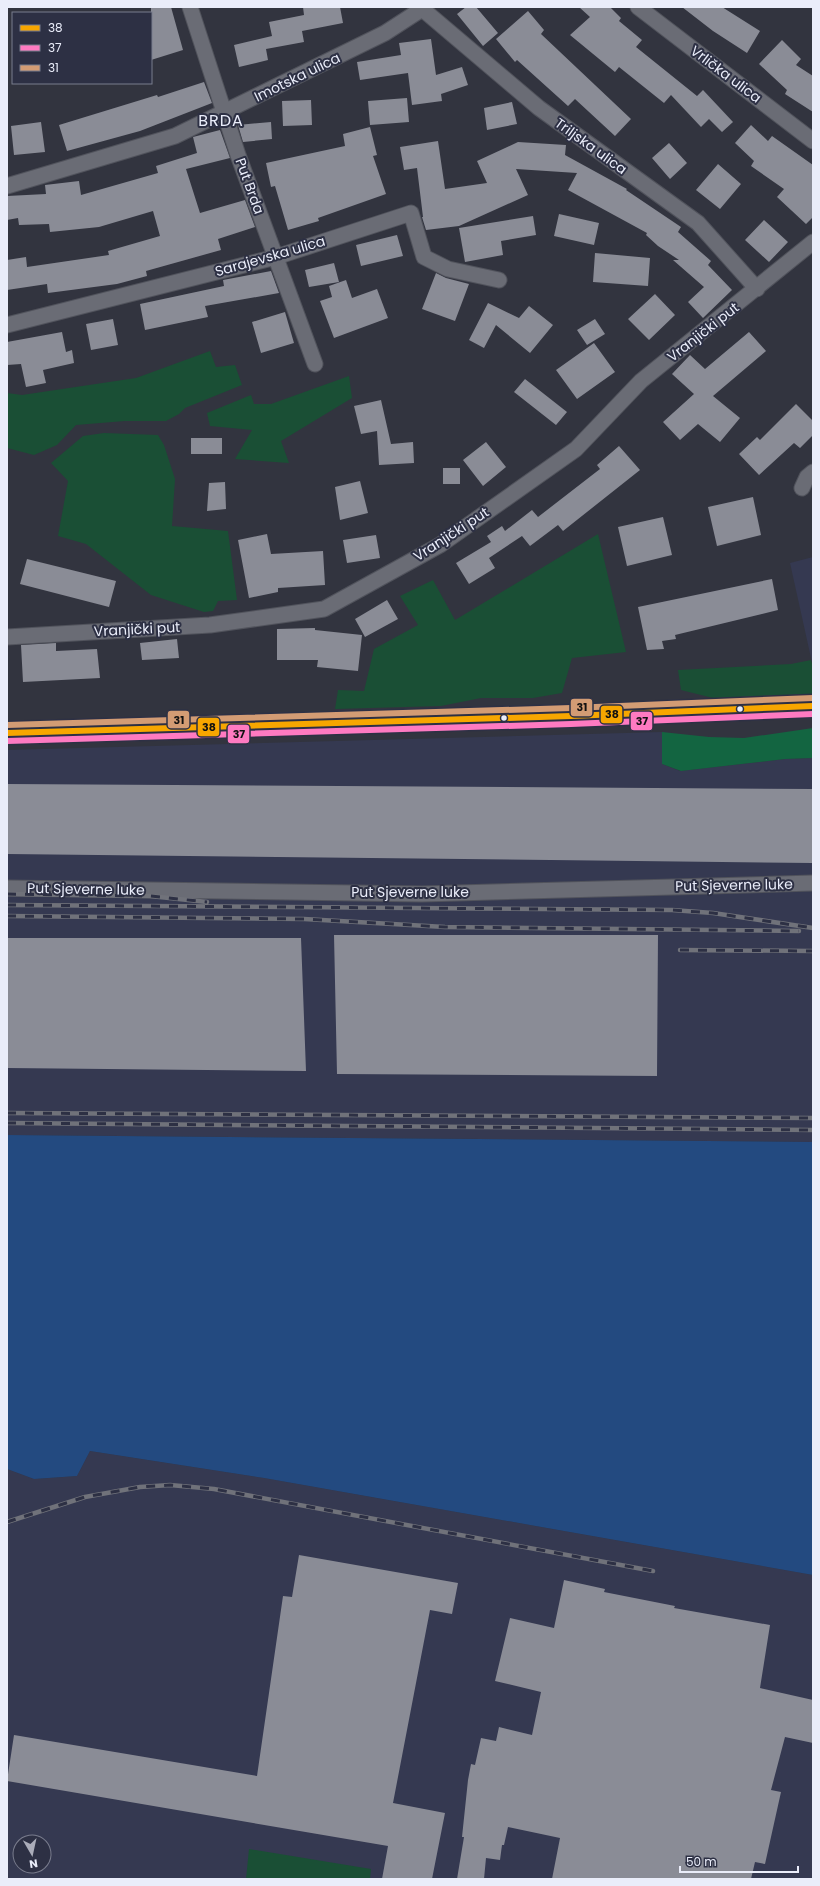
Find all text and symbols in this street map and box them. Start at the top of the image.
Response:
legend [12,12,152,84]
text: 38 [48,19,63,36]
text: 37 [48,39,62,56]
street label: Vrlička ulica [686,41,766,107]
street label: Imotska ulica [251,48,343,106]
text: 31 [48,59,59,76]
district label: BRDA [198,109,244,132]
street label: Triljska ulica [551,113,631,179]
street label: Put Brda [231,155,269,217]
street label: Sarajevska ulica [212,231,328,281]
street label: Vranjički put [663,298,743,366]
street label: Vranjički put [409,502,493,566]
street label: Vranjički put [93,617,181,641]
line badge: 31 [570,698,593,717]
text: 31 [577,699,587,715]
unlabelled marker [735,704,745,714]
line badge: 38 [600,705,623,724]
text: 38 [605,706,619,722]
line badge: 31 [167,710,190,729]
line badge: 37 [630,711,653,731]
text: 31 [174,712,184,728]
unlabelled marker [499,713,509,723]
text: 37 [636,713,648,729]
line badge: 38 [197,717,220,737]
text: 38 [202,719,216,735]
line badge: 37 [227,724,250,744]
text: 37 [233,726,245,742]
street label: Put Sjeverne luke [675,874,793,896]
street label: Put Sjeverne luke [27,878,145,900]
street label: Put Sjeverne luke [351,882,469,902]
north arrow [12,1834,52,1874]
scale bar [680,1848,798,1874]
text: 50 m [686,1853,717,1870]
text: N [28,1855,39,1872]

